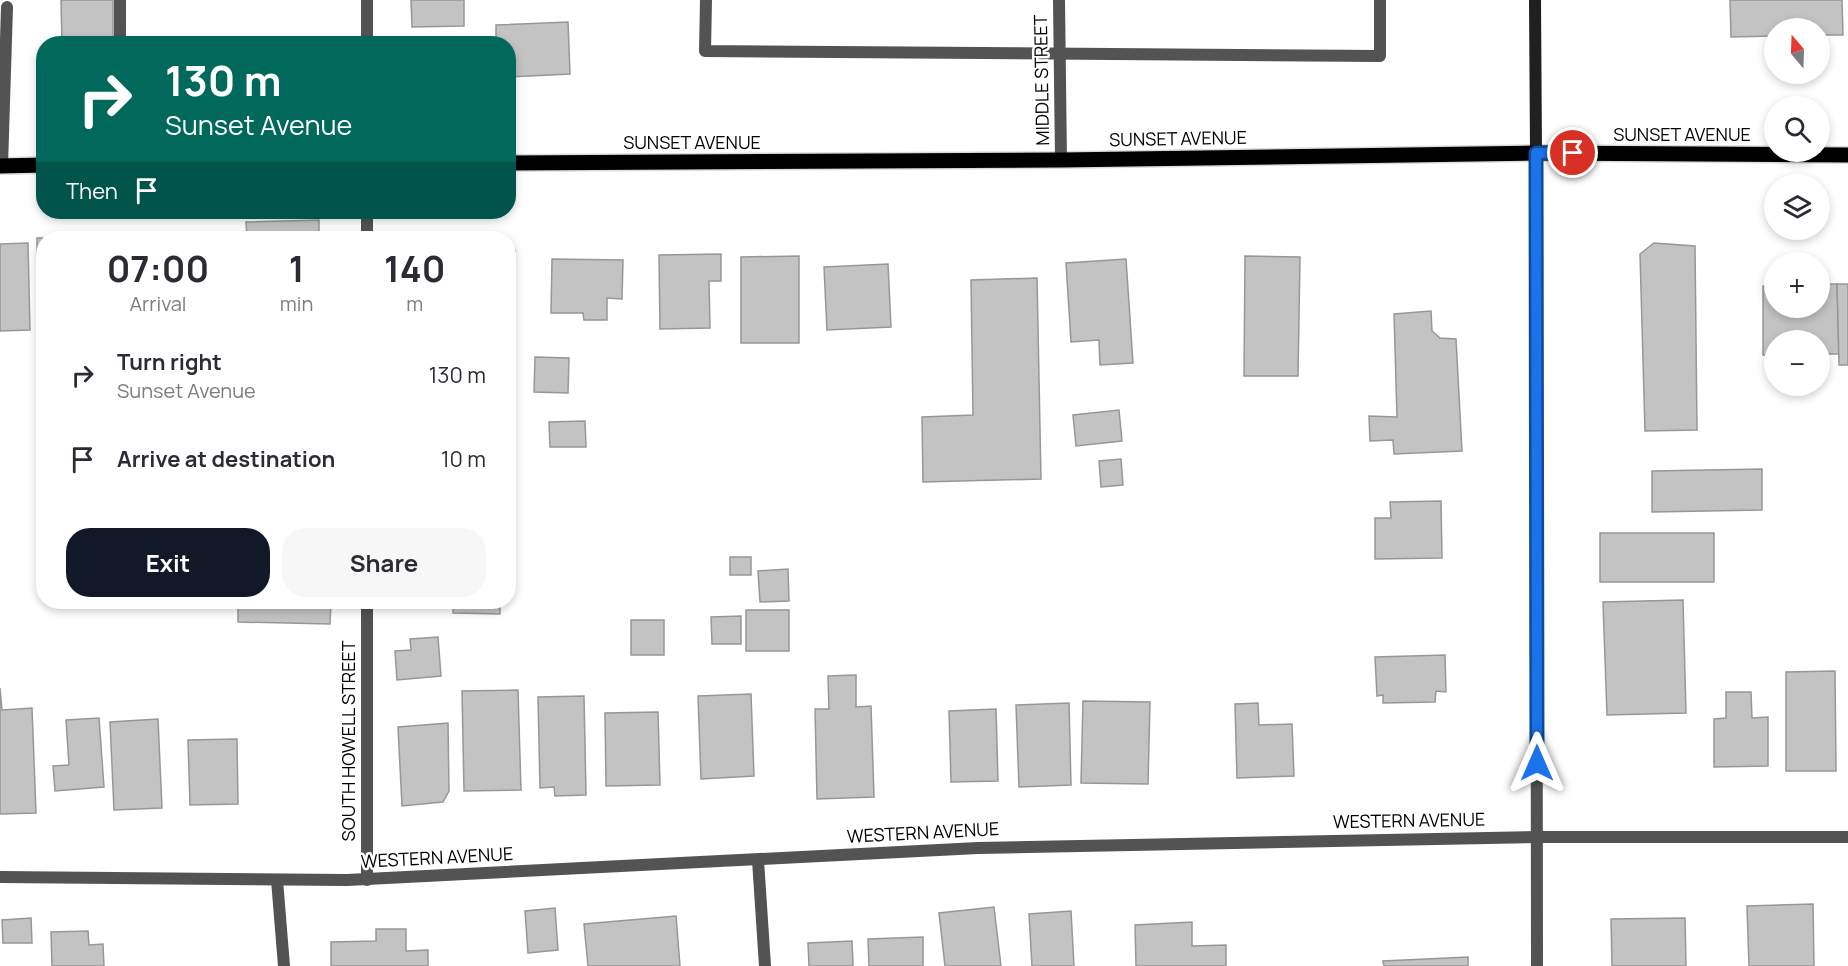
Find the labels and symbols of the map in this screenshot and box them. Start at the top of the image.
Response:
street label: MIDDLE STREET [1028,14,1054,146]
north arrow [1764,18,1830,84]
street label: SUNSET AVENUE [1613,122,1751,146]
street label: SUNSET AVENUE [1109,125,1247,151]
pin [1547,127,1598,178]
street label: SUNSET AVENUE [623,130,761,154]
street label: SOUTH HOWELL STREET [336,640,360,841]
position arrow [1505,731,1569,795]
street label: WESTERN AVENUE [1333,807,1485,833]
street label: WESTERN AVENUE [846,816,1000,848]
street label: WESTERN AVENUE [360,841,514,873]

